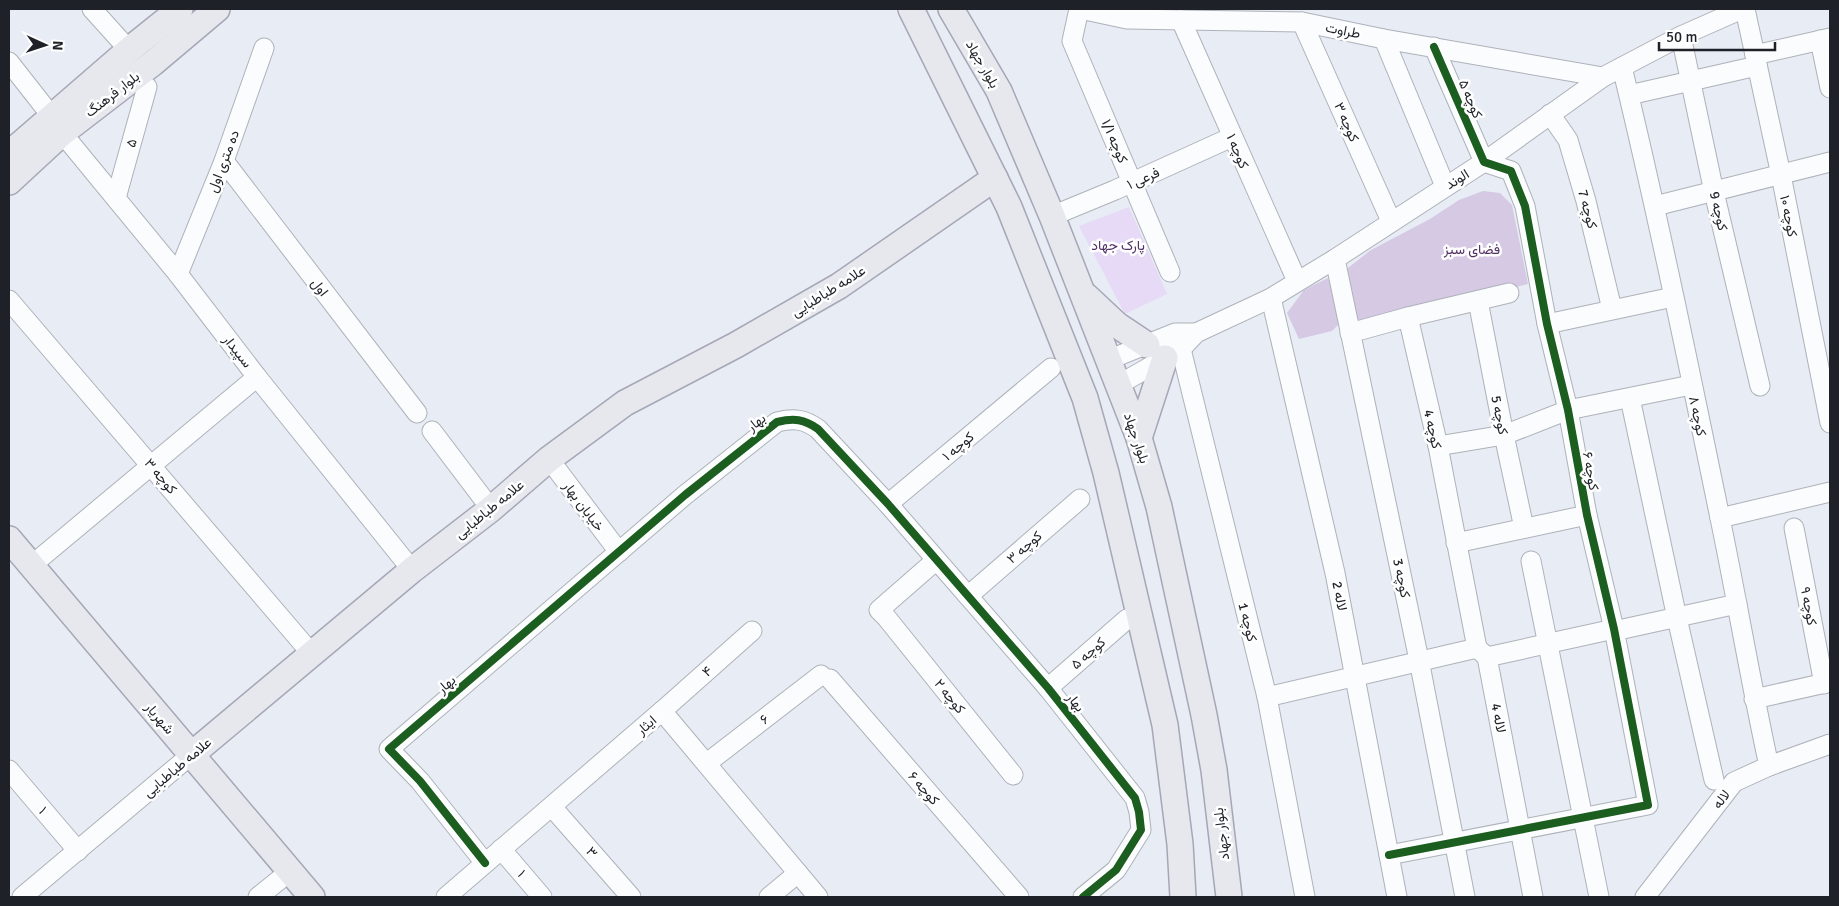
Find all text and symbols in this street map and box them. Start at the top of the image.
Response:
street label: طراوت [1324,19,1362,42]
north arrow [20,20,70,70]
scale bar [1659,20,1775,52]
text: 50 m [1666,28,1697,46]
street label: بلوار جهاد [962,37,1003,91]
text: N [49,40,66,51]
street label: بلوار فرهنگ [82,68,143,121]
street label: کوچه ۵ [1454,77,1486,122]
street label: کوچه ۳ [1329,100,1363,145]
street label: کوچه ۱/۱ [1097,117,1131,166]
street label: ده متری اول [204,127,244,195]
street label: کوچه ۱ [1222,131,1252,172]
street label: ۵ [122,137,141,149]
street label: فرعی ۱ [1124,164,1162,193]
street label: الوند [1442,166,1472,193]
street label: کوچه 7 [1573,188,1601,231]
street label: کوچه 9 [1705,190,1731,233]
street label: کوچه ۱۰ [1775,194,1801,239]
park label: پارک جهاد [1091,237,1145,255]
park label: فضای سبز [1443,241,1500,258]
street label: علامه طباطبایی [788,262,868,321]
street label: اول [306,275,332,300]
street label: سپیدار [218,331,256,372]
street label: کوچه 5 [1486,394,1512,436]
street label: کوچه ۸ [1684,395,1710,438]
street label: کوچه 4 [1419,408,1445,451]
street label: بهار [743,410,769,436]
street label: بلوار جهاد [1120,411,1153,466]
street label: کوچه ۱ [939,428,978,465]
street label: کوچه ۶ [1578,450,1602,492]
street label: کوچه ۳ [140,455,180,498]
street label: علامه طباطبایی [451,476,527,542]
street label: خیابان بهار [559,477,608,535]
street label: کوچه ۳ [1003,527,1046,568]
street label: کوچه 3 [1388,557,1414,600]
street label: لاله 2 [1328,580,1351,612]
street label: کوچه ۹ [1795,585,1821,627]
street label: کوچه 1 [1233,601,1261,644]
street label: کوچه ۵ [1067,634,1110,674]
street label: ۴ [699,662,716,680]
street label: بهار [433,672,459,698]
street label: کوچه ۲ [930,676,969,718]
street label: بهار [1062,689,1088,715]
street label: شهریار [141,698,178,738]
street label: لاله 4 [1487,702,1510,734]
street label: ۶ [756,710,772,728]
street label: ایثار [632,712,660,739]
street label: علامه طباطبایی [140,734,215,801]
street label: کوچه ۶ [904,768,943,809]
street label: لاله [1709,786,1734,812]
street label: ۱ [35,803,50,817]
street label: بلوار جهاد [1210,807,1233,861]
street label: ۳ [582,843,601,861]
street label: ۱ [514,866,529,880]

